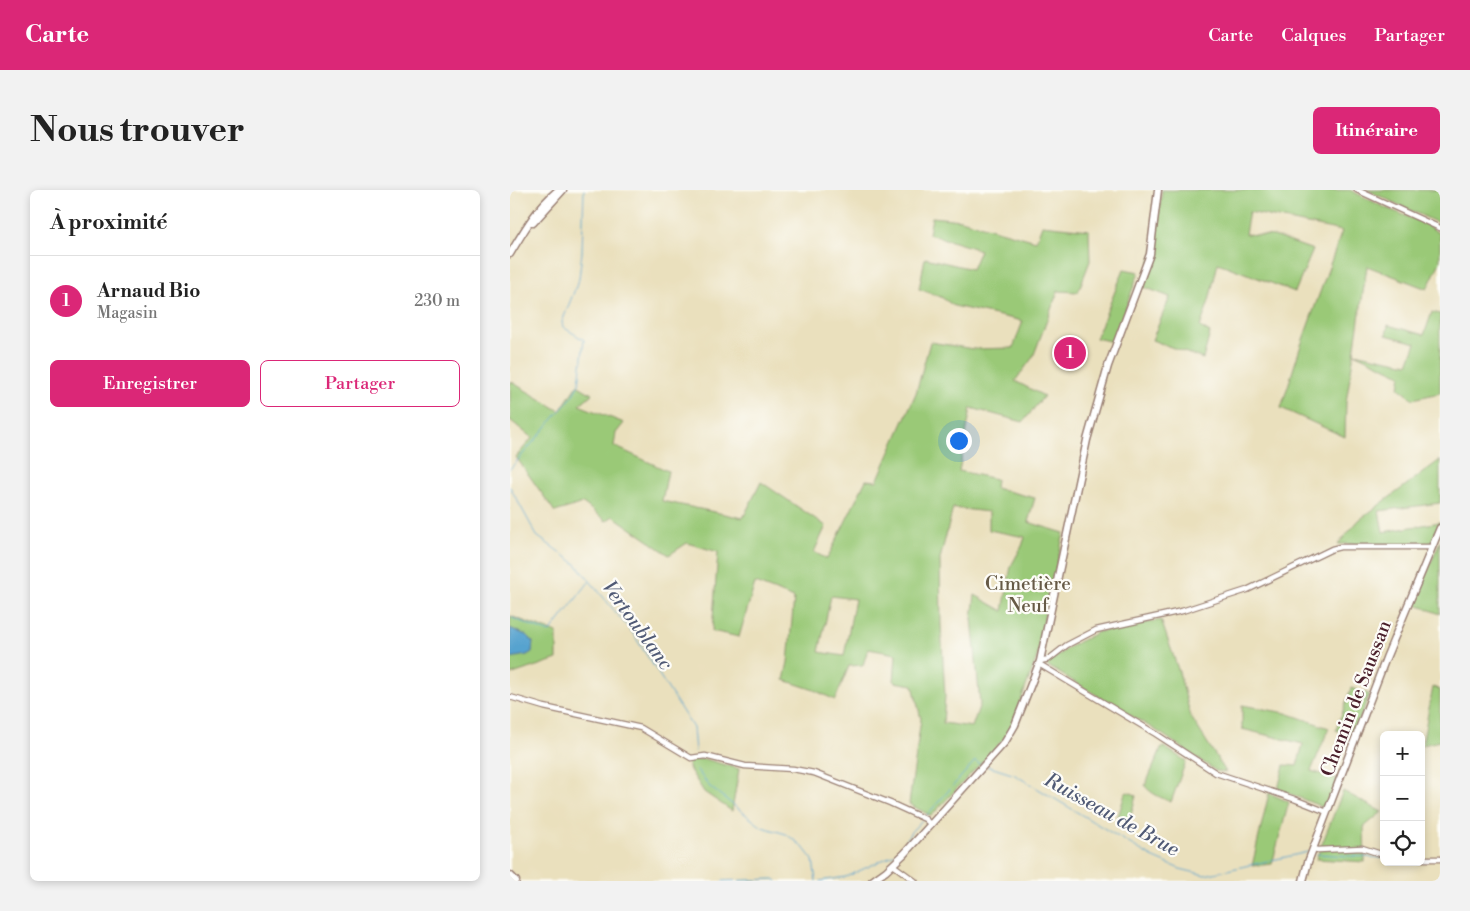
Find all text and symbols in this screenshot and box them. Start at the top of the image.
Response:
text: Carte [25,20,89,50]
text: Carte [1208,24,1253,47]
text: Calques [1281,24,1346,47]
text: Partager [1374,24,1445,47]
button: Itinéraire [1313,107,1440,154]
text: Nous trouver [30,109,245,152]
text: À proximité [50,210,167,236]
text: Arnaud Bio [97,279,200,303]
text: 1 [62,291,70,311]
text: 230 m [414,291,460,311]
text: Magasin [97,303,157,323]
pin: 1 [1054,334,1086,372]
button: Enregistrer [50,360,250,407]
button: Partager [260,360,460,407]
your location [946,428,972,454]
park label: Cimetière Neuf [985,572,1071,618]
water label: Vertoublanc [596,576,678,676]
street label: Chemin de Saussan [1315,617,1397,780]
map controls [1380,731,1425,866]
button: + [1380,731,1425,776]
water label: Ruisseau de Brue [1039,767,1184,863]
button: − [1380,776,1425,821]
button: locate [1380,821,1425,866]

